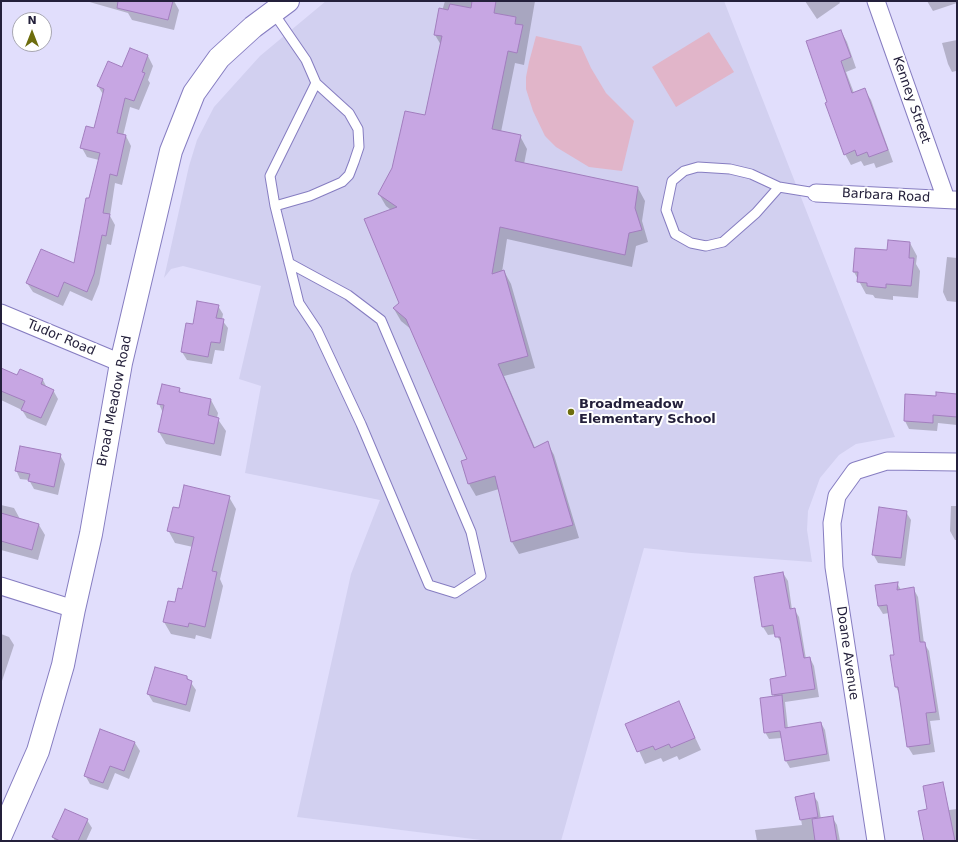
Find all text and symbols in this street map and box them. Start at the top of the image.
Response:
north arrow [12,12,52,52]
text: N [27,14,37,27]
street label: Kenney Street [889,54,933,146]
street label: Barbara Road [841,186,931,206]
street label: Tudor Road [25,317,97,359]
street label: Broad Meadow Road [95,334,135,468]
place label: Broadmeadow Elementary School [579,397,716,428]
marker: Broadmeadow Elementary School [566,407,576,417]
street label: Doane Avenue [833,605,861,701]

